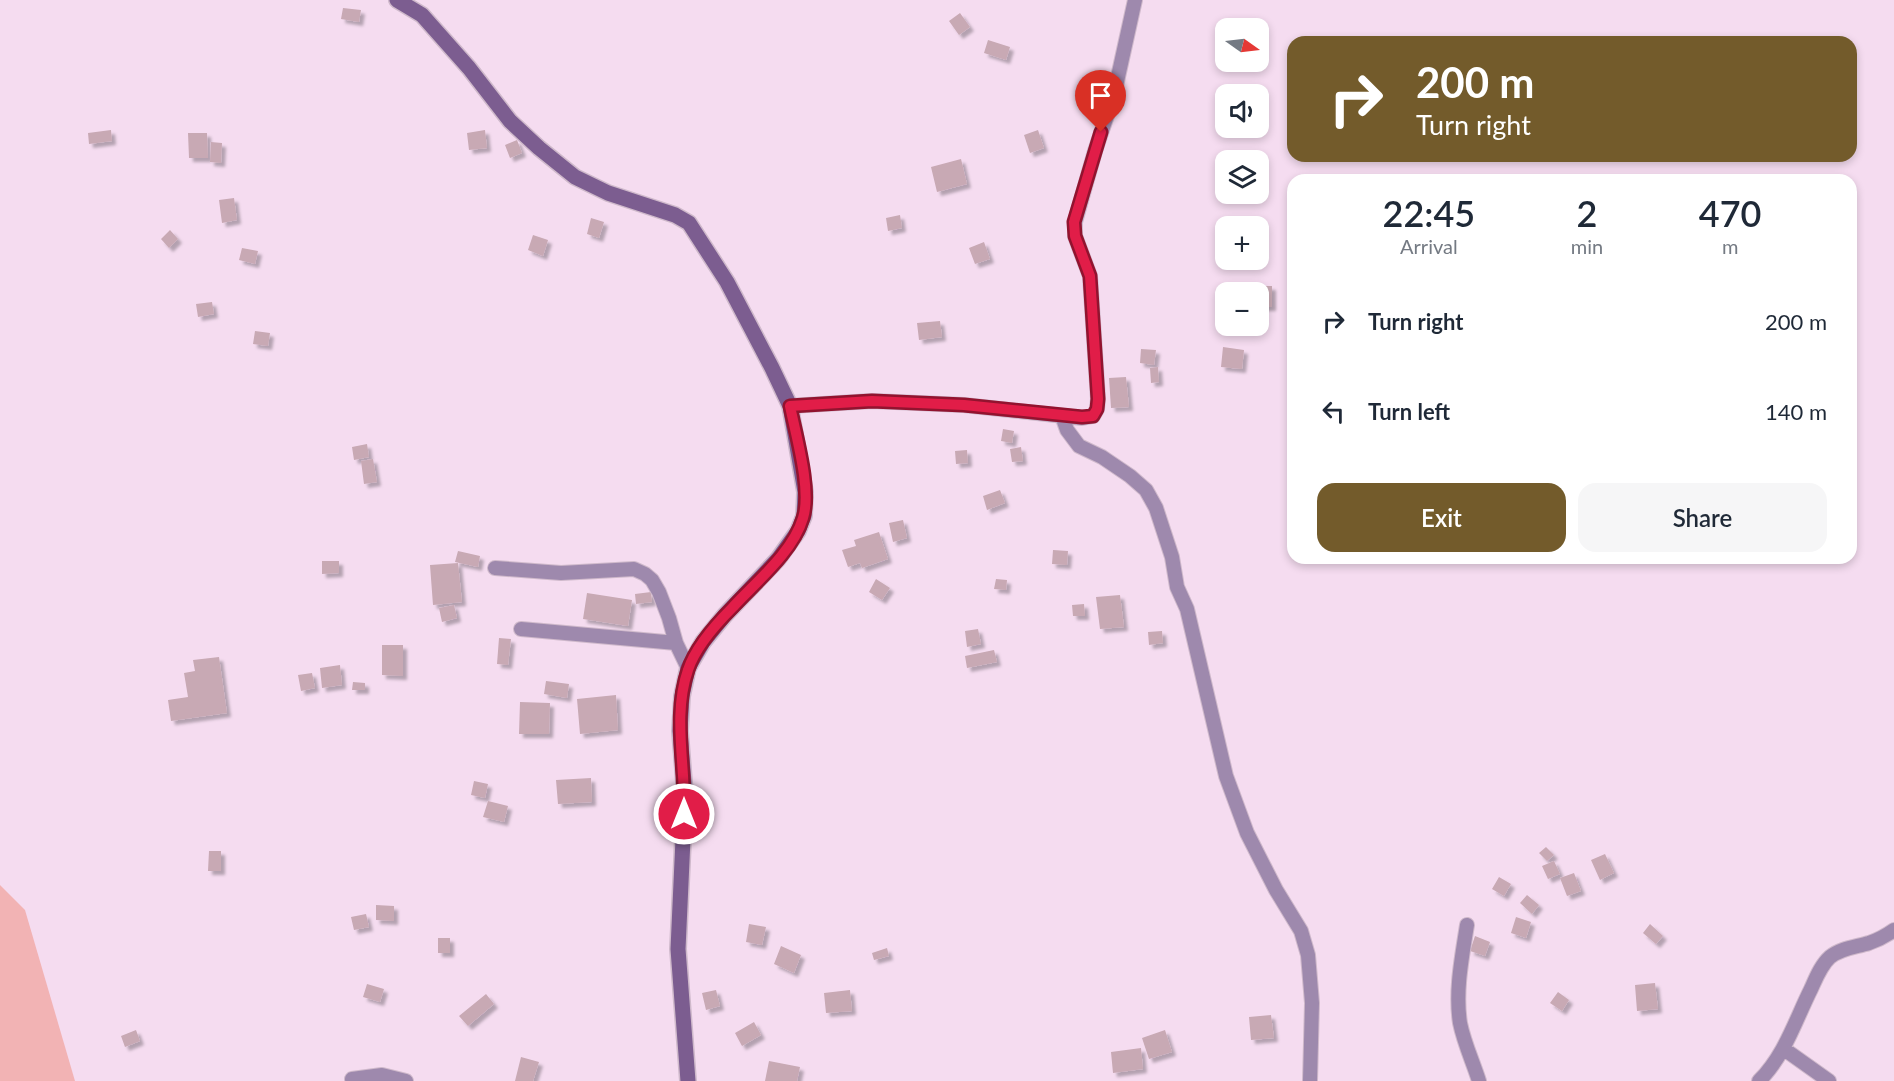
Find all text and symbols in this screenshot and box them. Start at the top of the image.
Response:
north arrow [1215,18,1269,72]
map controls [1215,18,1269,336]
text: 200 m [1416,57,1534,107]
icon: right [1317,60,1395,138]
pin [1075,70,1126,132]
icon: arrive [1084,79,1117,112]
button: sound [1215,84,1269,138]
text: Turn right [1416,108,1531,141]
button: layers [1215,150,1269,204]
text: 22:45 [1383,191,1475,235]
text: 2 [1577,191,1597,235]
text: 470 [1699,191,1761,235]
button: + [1215,216,1269,270]
text: Arrival [1400,234,1458,258]
text: min [1571,234,1603,258]
text: m [1722,234,1738,258]
button: − [1215,282,1269,336]
icon: right [1317,305,1350,338]
text: Turn right [1368,308,1463,335]
text: 200 m [1765,308,1827,335]
icon: left [1317,395,1350,428]
text: Turn left [1368,398,1450,425]
text: 140 m [1765,398,1827,425]
button: Exit [1317,483,1566,552]
button: Share [1578,483,1827,552]
position arrow [652,782,716,846]

